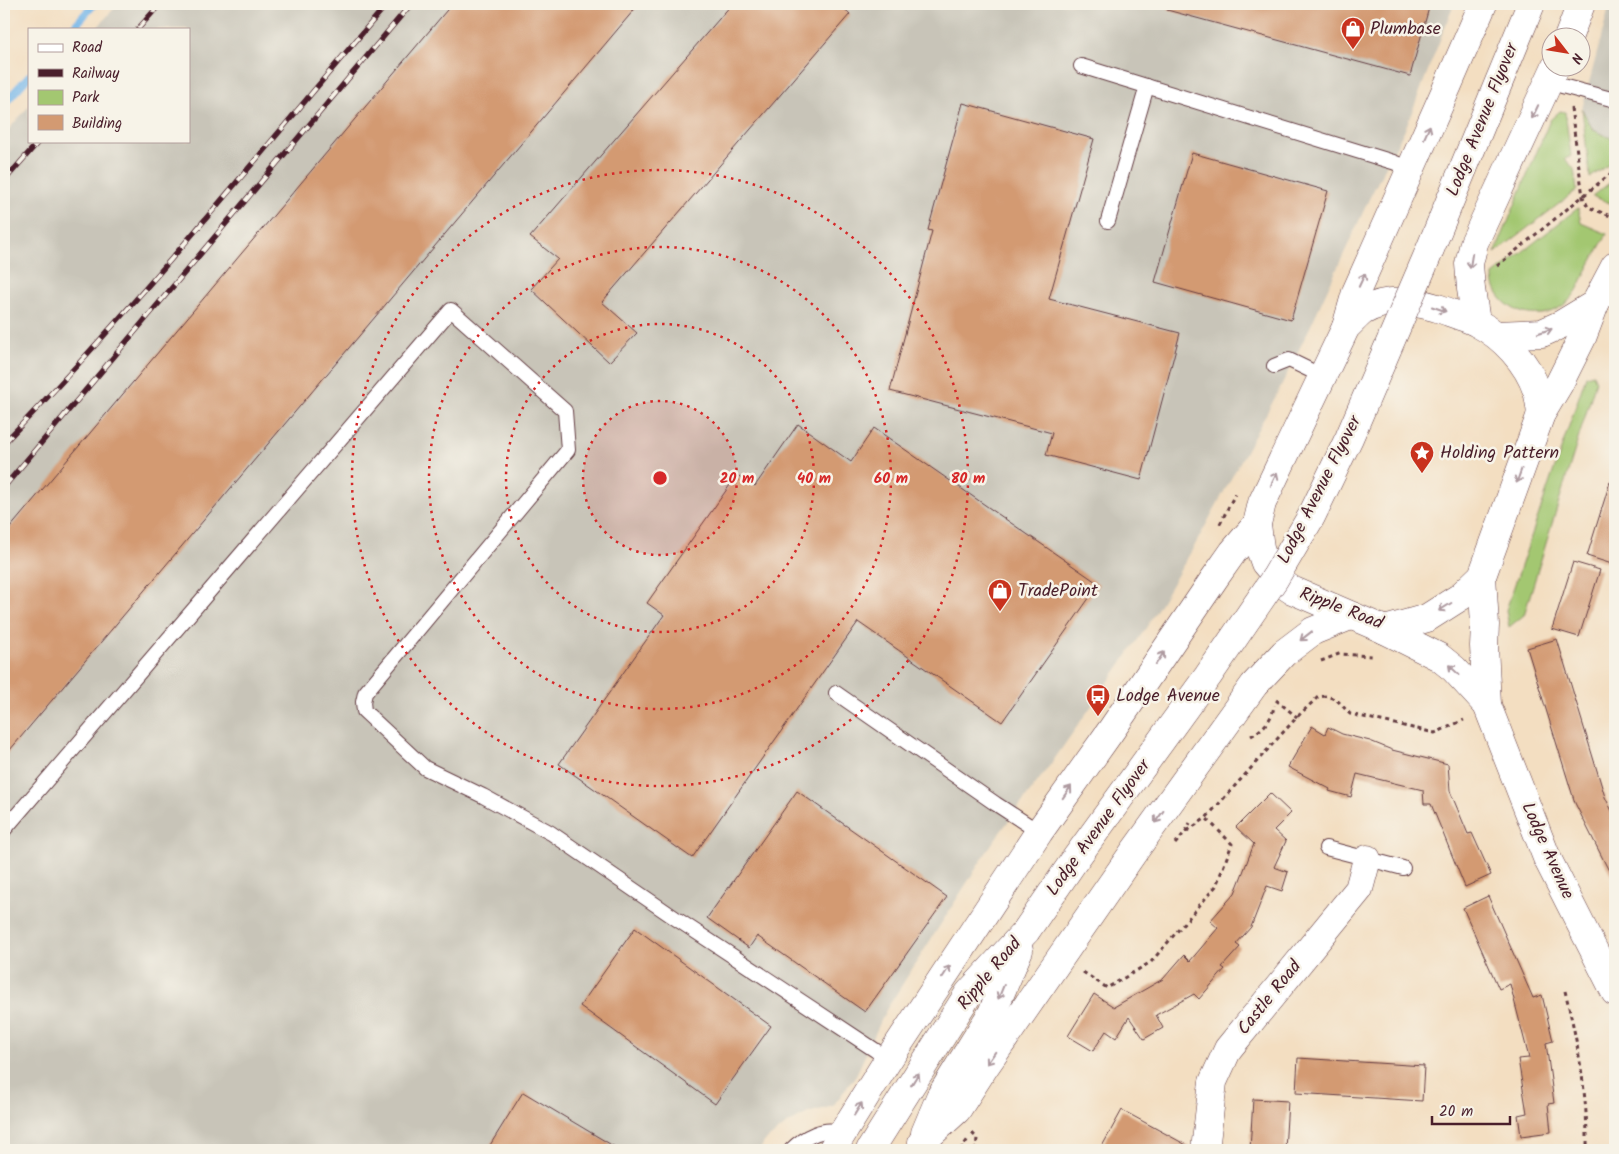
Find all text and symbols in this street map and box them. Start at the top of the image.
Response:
place label: Plumbase [1370,15,1441,44]
shop icon: Plumbase [1340,16,1366,50]
legend [28,28,190,142]
north arrow [1542,28,1592,78]
text: Road [72,36,103,60]
street label: Lodge Avenue Flyover [1439,38,1527,201]
text: N [1564,49,1588,68]
text: Railway [72,62,120,86]
text: Park [72,86,100,110]
one-way arrow [1529,104,1539,119]
text: Building [72,112,122,136]
one-way arrow [1423,125,1433,140]
one-way arrow [1465,252,1475,268]
one-way arrow [1357,273,1367,288]
one-way arrow [1431,305,1446,314]
one-way arrow [1537,325,1553,335]
street label: Lodge Avenue Flyover [1270,410,1370,569]
place label: Holding Pattern [1440,439,1559,468]
place icon: Holding Pattern [1409,440,1435,474]
text: 20 m [720,467,754,491]
text: 40 m [797,467,831,491]
text: 60 m [874,467,908,491]
text: 80 m [951,467,985,491]
one-way arrow [1514,468,1523,483]
centre of rings [651,469,669,487]
one-way arrow [1269,472,1279,487]
place label: TradePoint [1018,577,1099,606]
shop icon: TradePoint [987,578,1013,612]
street label: Ripple Road [1295,580,1388,639]
one-way arrow [1439,602,1453,612]
one-way arrow [1300,631,1313,642]
one-way arrow [1155,652,1165,666]
one-way arrow [1448,664,1460,676]
place label: Lodge Avenue [1116,682,1220,711]
bus stop icon: Lodge Avenue [1085,683,1111,717]
street label: Lodge Avenue Flyover [1039,753,1159,903]
one-way arrow [1062,785,1072,799]
street label: Lodge Avenue [1513,798,1581,904]
one-way arrow [1154,810,1164,824]
street label: Ripple Road [951,930,1030,1017]
street label: Castle Road [1231,953,1310,1042]
one-way arrow [941,965,951,979]
one-way arrow [996,984,1005,999]
one-way arrow [986,1051,996,1065]
one-way arrow [910,1073,920,1087]
scale bar [1432,1094,1509,1126]
text: 20 m [1439,1100,1473,1124]
one-way arrow [853,1102,863,1116]

